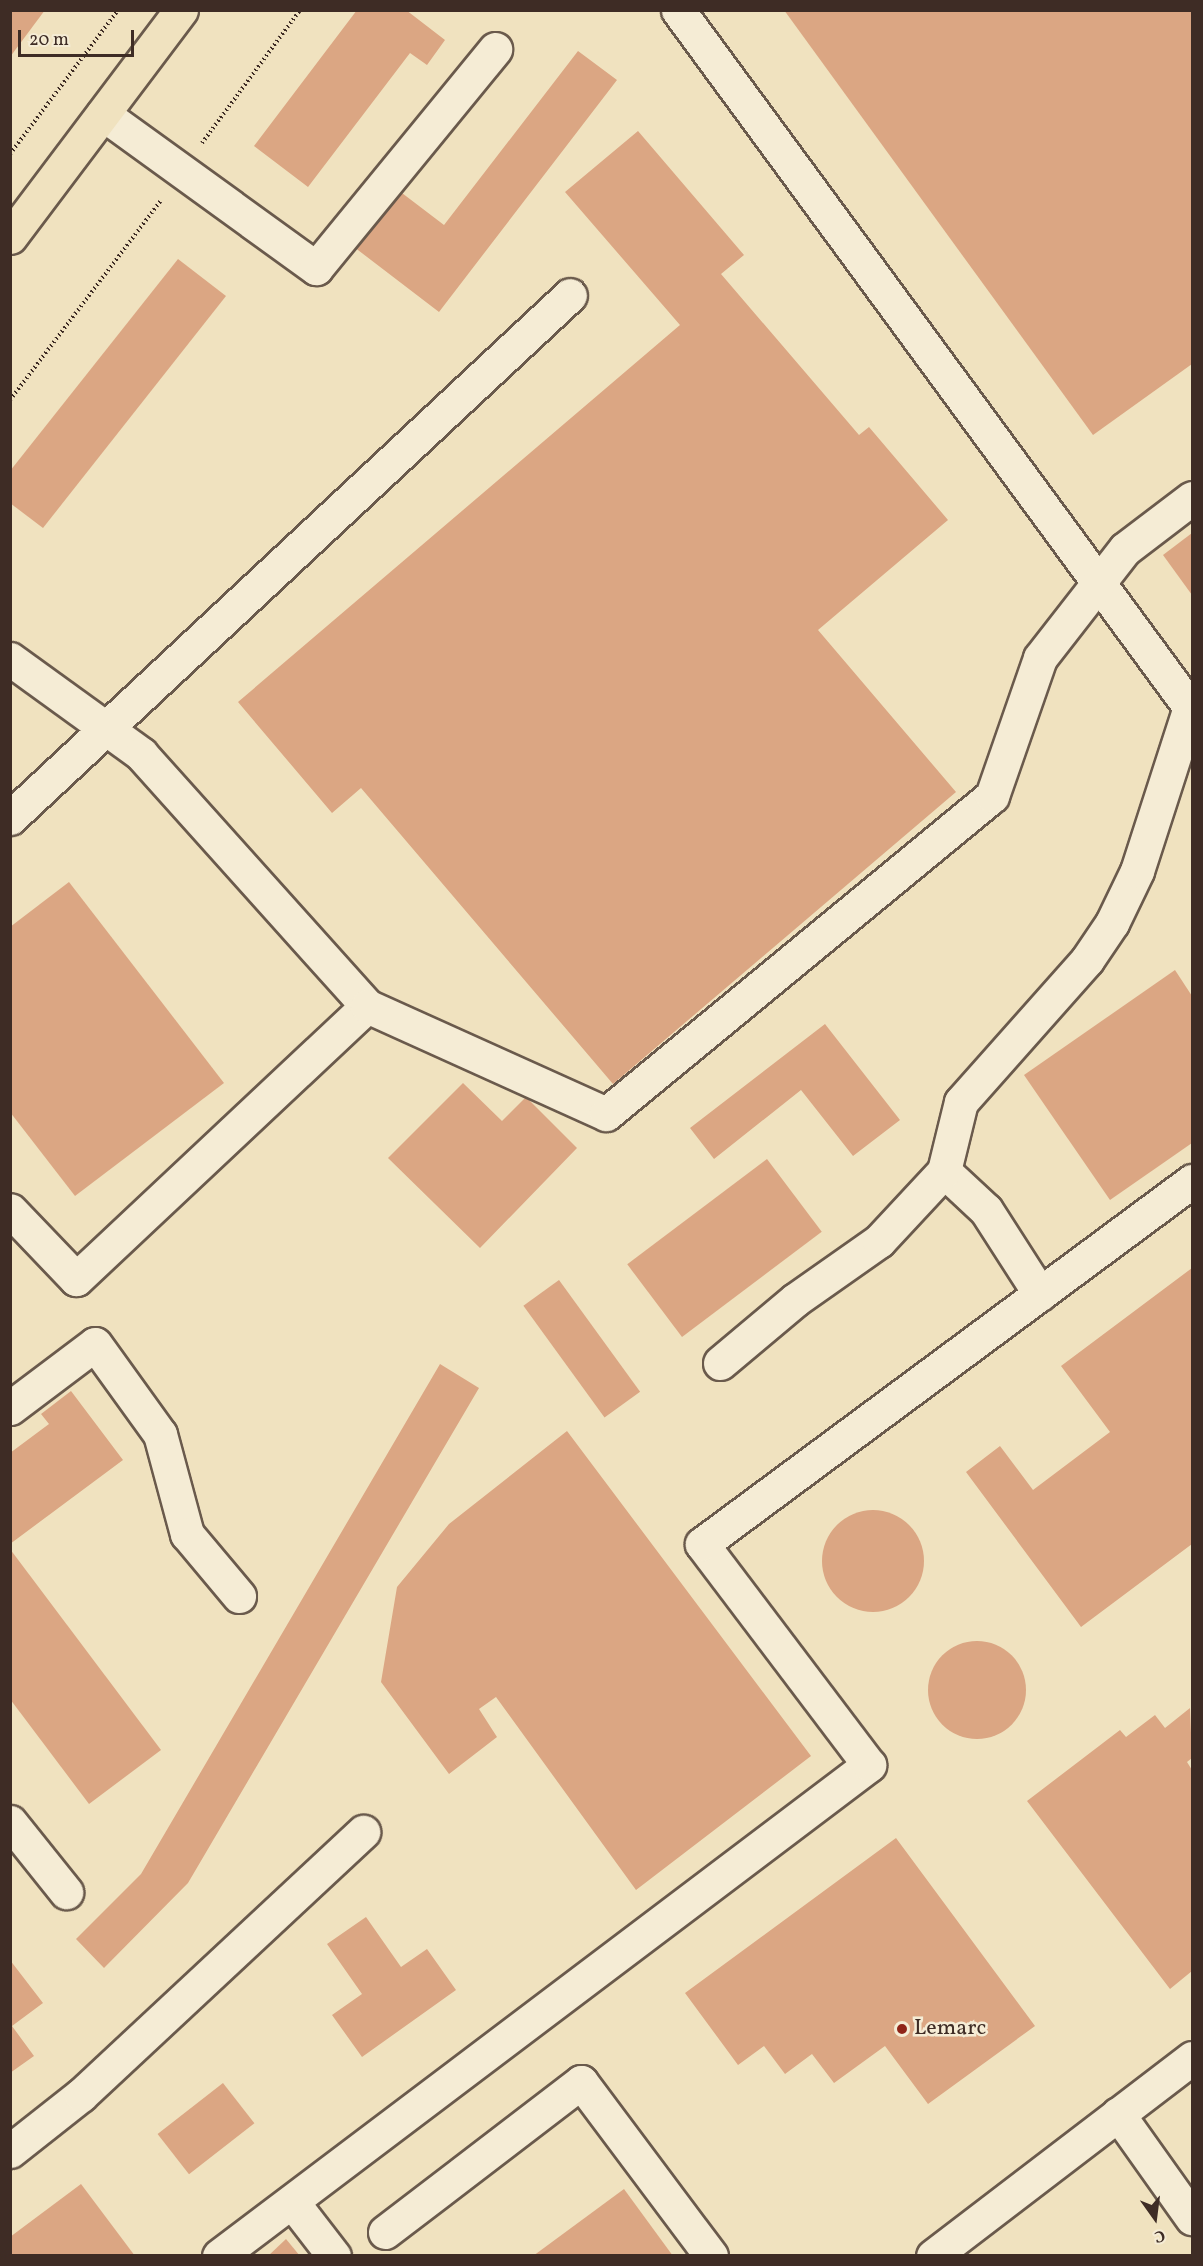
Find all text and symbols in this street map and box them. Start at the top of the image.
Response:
scale bar [21,18,136,56]
text: 20 m [29,28,69,53]
place label: Lemarc [914,2016,986,2042]
marker: Lemarc [895,2022,909,2036]
north arrow [1125,2188,1185,2248]
text: С [1152,2224,1167,2247]

